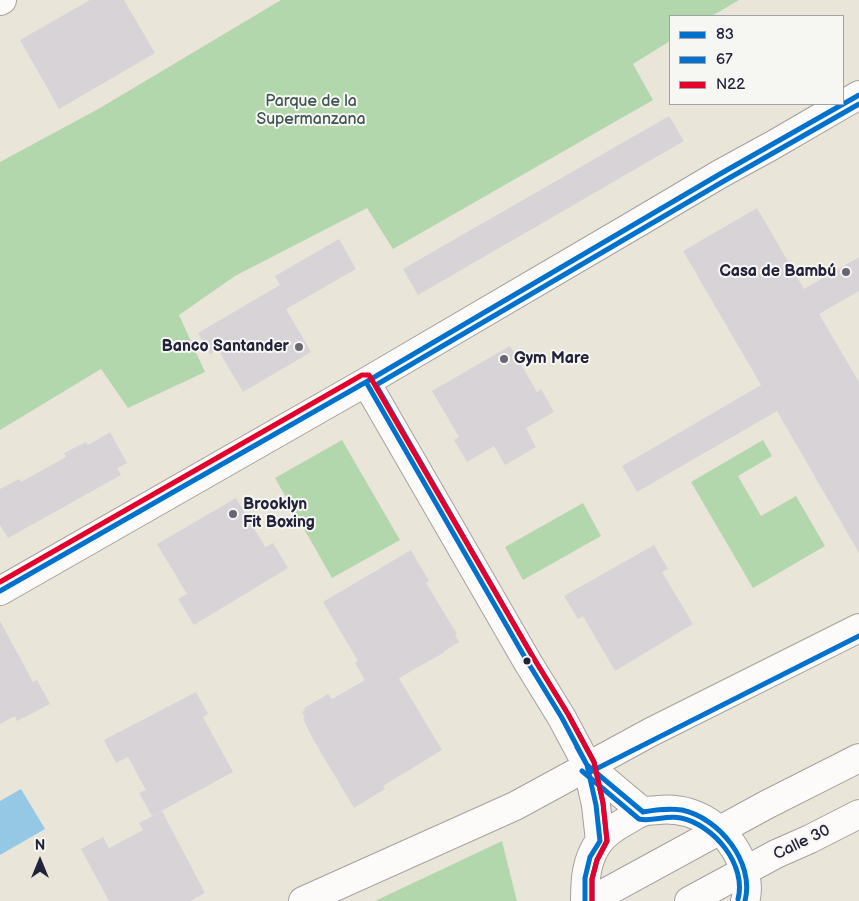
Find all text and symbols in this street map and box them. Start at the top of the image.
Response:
legend [669,15,844,105]
text: 83 [716,25,734,44]
text: 67 [716,50,733,69]
text: N22 [716,75,745,94]
park label: Parque de la Supermanzana [256,92,366,130]
place label: Casa de Bambú [719,262,836,282]
marker: Casa de Bambú [840,266,852,278]
place label: Banco Santander [161,337,289,357]
marker: Banco Santander [293,341,305,353]
place label: Gym Mare [514,349,589,369]
marker: Gym Mare [498,353,510,365]
place label: Brooklyn Fit Boxing [243,495,315,533]
marker: Brooklyn Fit Boxing [227,508,239,520]
unlabelled marker [522,656,532,666]
street label: Calle 30 [771,821,833,865]
north arrow [15,836,65,886]
text: N [35,837,45,854]

